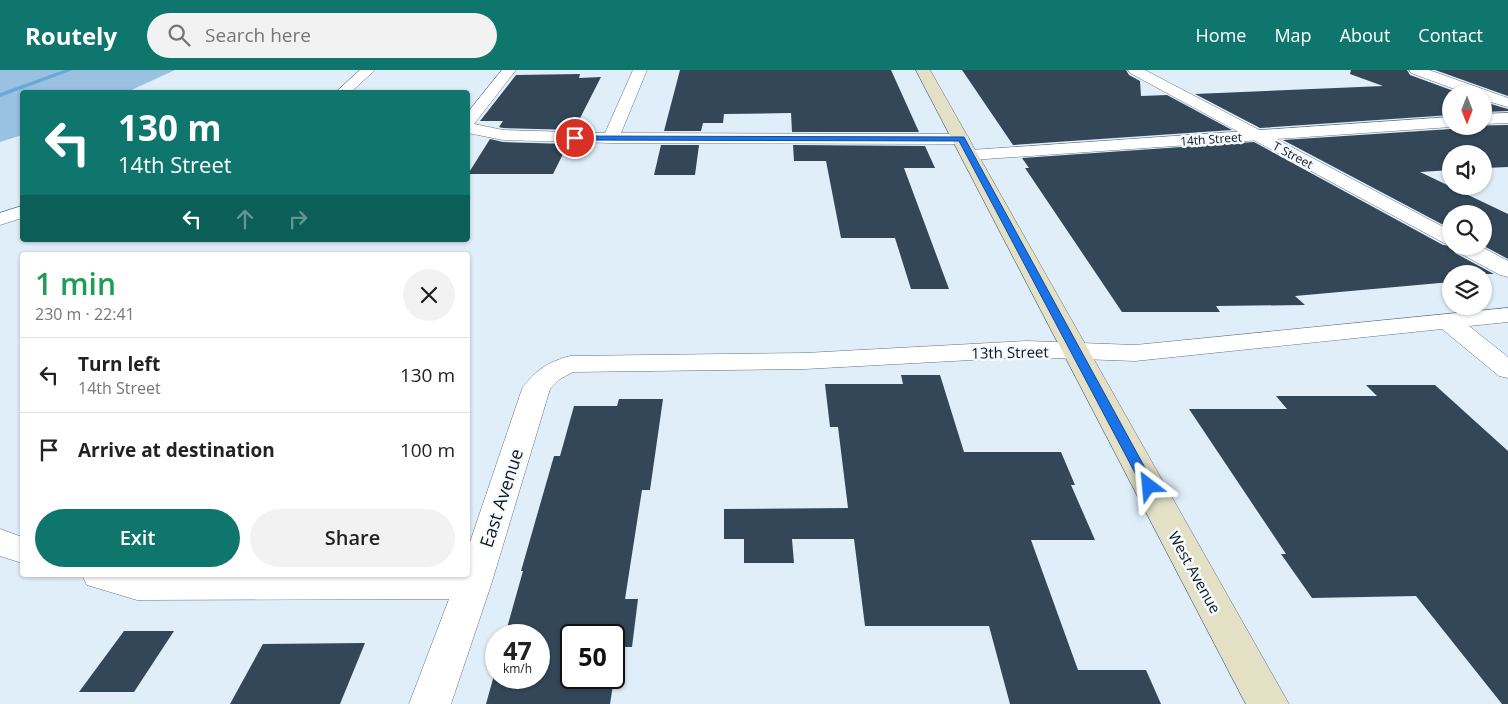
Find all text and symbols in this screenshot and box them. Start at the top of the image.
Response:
search box [147,13,497,58]
text: Routely [25,19,117,52]
icon: search [165,21,193,49]
text: Search here [205,22,311,48]
text: Home [1196,23,1246,47]
text: Map [1274,23,1312,47]
text: About [1340,23,1390,47]
text: Contact [1418,23,1483,47]
north arrow [1442,85,1492,135]
map controls [1442,85,1492,315]
text: 130 m [118,104,222,151]
icon: left [35,110,100,175]
pin [554,117,596,159]
icon: arrive [561,124,589,152]
street label: 14th Street [1179,128,1243,150]
street label: T Street [1270,137,1316,173]
button: sound [1442,145,1492,195]
text: 14th Street [118,149,232,179]
icon: left [178,205,206,233]
icon: ahead [231,205,259,233]
icon: right [284,205,312,233]
button: search [1442,205,1492,255]
text: 1 min [35,263,116,304]
button: layers [1442,265,1492,315]
button: close [403,269,455,321]
text: 230 m · 22:41 [35,303,135,325]
street label: 13th Street [971,341,1049,363]
text: Turn left [78,351,160,377]
icon: left [35,361,63,389]
text: 130 m [400,362,455,388]
text: 14th Street [78,377,161,399]
icon: arrive [35,436,63,464]
text: Arrive at destination [78,437,275,463]
text: 100 m [400,437,455,463]
street label: East Avenue [474,446,528,550]
position arrow [1122,459,1174,511]
button: Exit [35,509,240,567]
button: Share [250,509,455,567]
street label: West Avenue [1164,527,1226,617]
speed limit sign: 50 [560,624,625,689]
text: 47 [503,633,532,667]
text: km/h [503,660,532,677]

